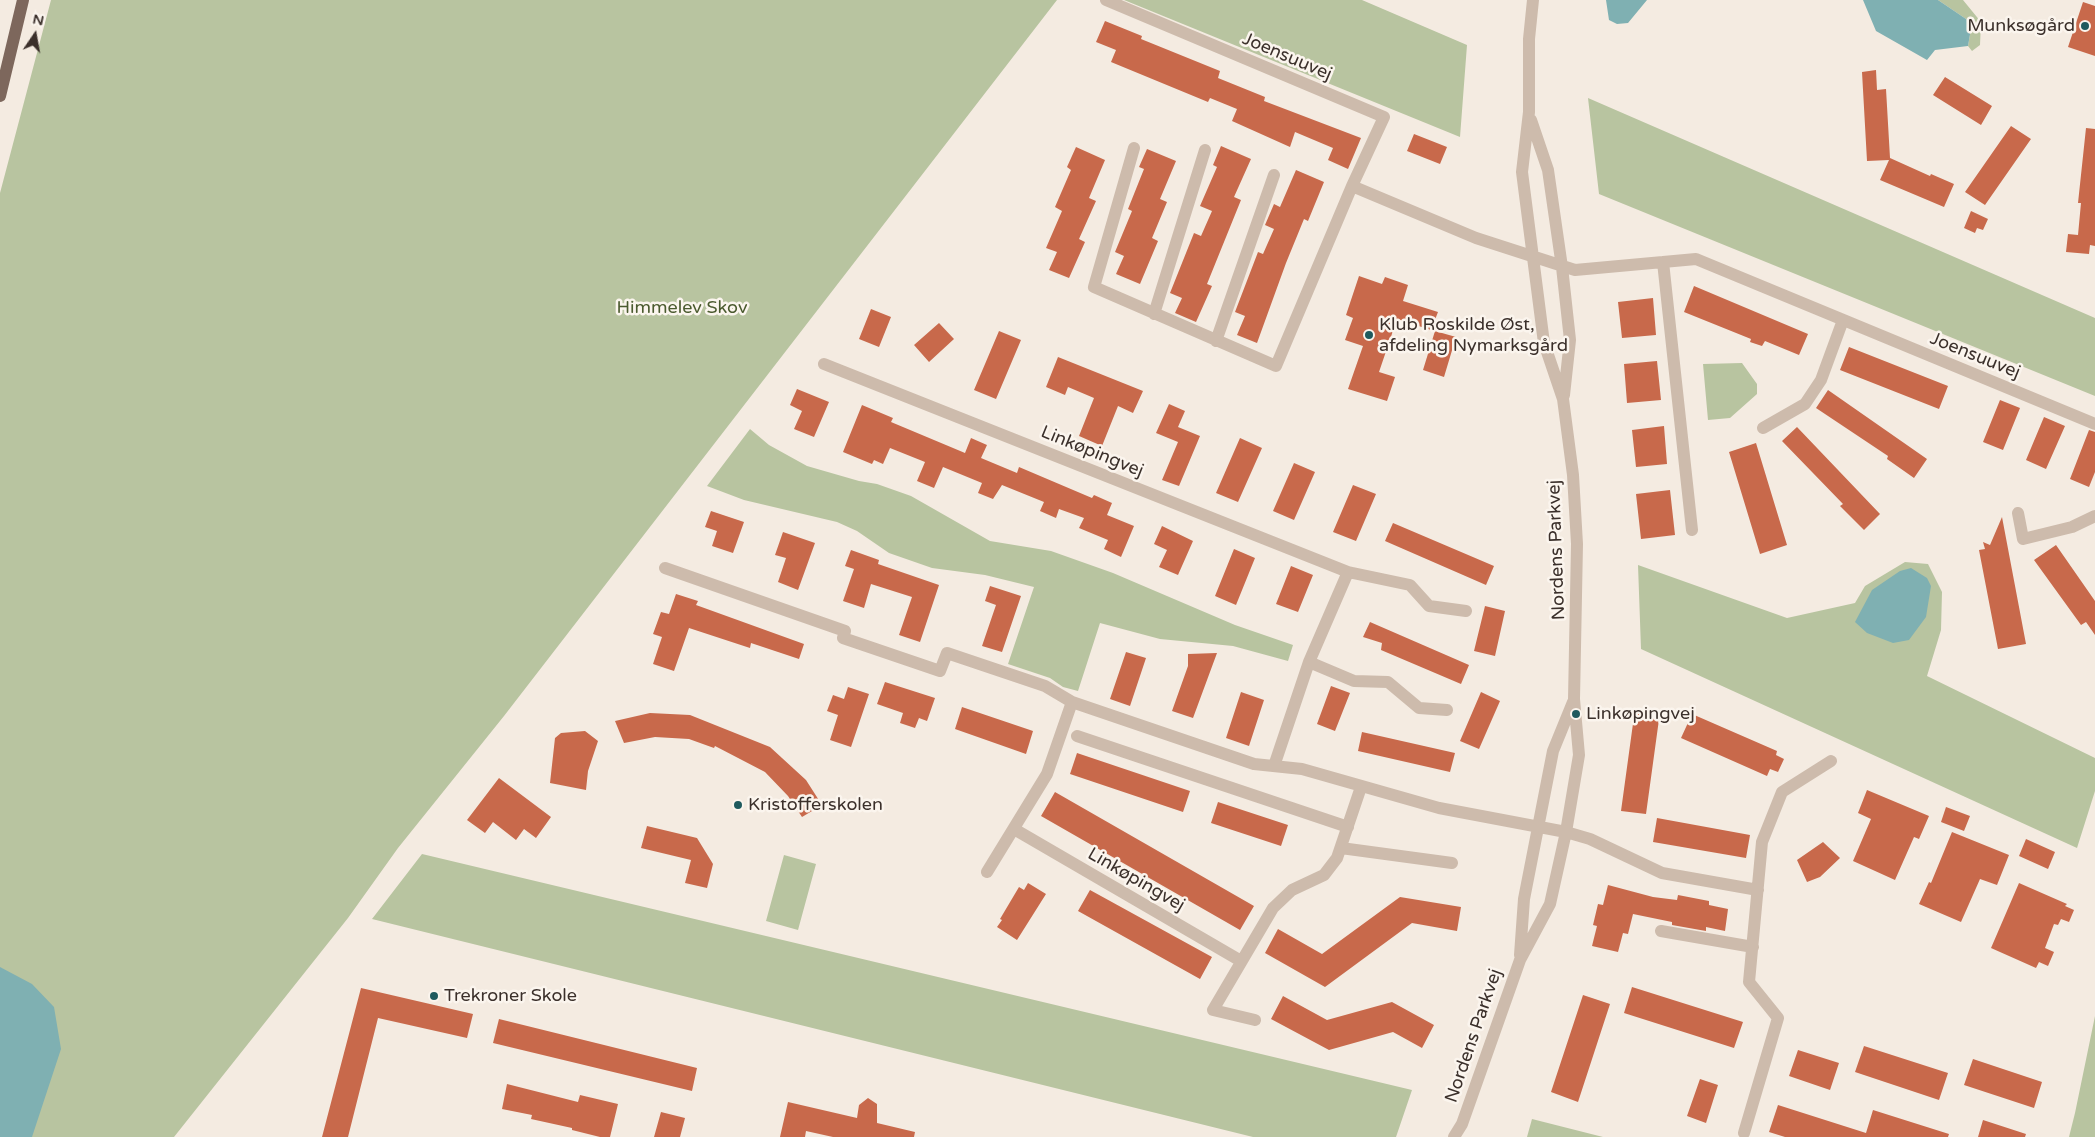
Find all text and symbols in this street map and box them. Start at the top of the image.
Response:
north arrow [10,10,60,60]
text: N [31,10,45,29]
place label: Munksøgård [1967,15,2075,37]
marker: Munksøgård [2079,20,2091,32]
street label: Joensuuvej [1239,28,1335,86]
park label: Himmelev Skov [617,297,747,319]
place label: Klub Roskilde Øst, afdeling Nymarksgård [1379,314,1568,356]
street label: Joensuuvej [1927,328,2023,384]
marker: Klub Roskilde Øst, afdeling Nymarksgård [1363,329,1375,341]
street label: Linkøpingvej [1038,422,1146,482]
street label: Nordens Parkvej [1544,480,1570,620]
place label: Linkøpingvej [1586,703,1695,725]
marker: Linkøpingvej [1570,708,1582,720]
place label: Kristofferskolen [748,794,883,816]
marker: Kristofferskolen [732,799,744,811]
street label: Linkøpingvej [1084,843,1188,917]
street label: Nordens Parkvej [1441,966,1507,1106]
place label: Trekroner Skole [444,985,577,1007]
marker: Trekroner Skole [428,990,440,1002]

